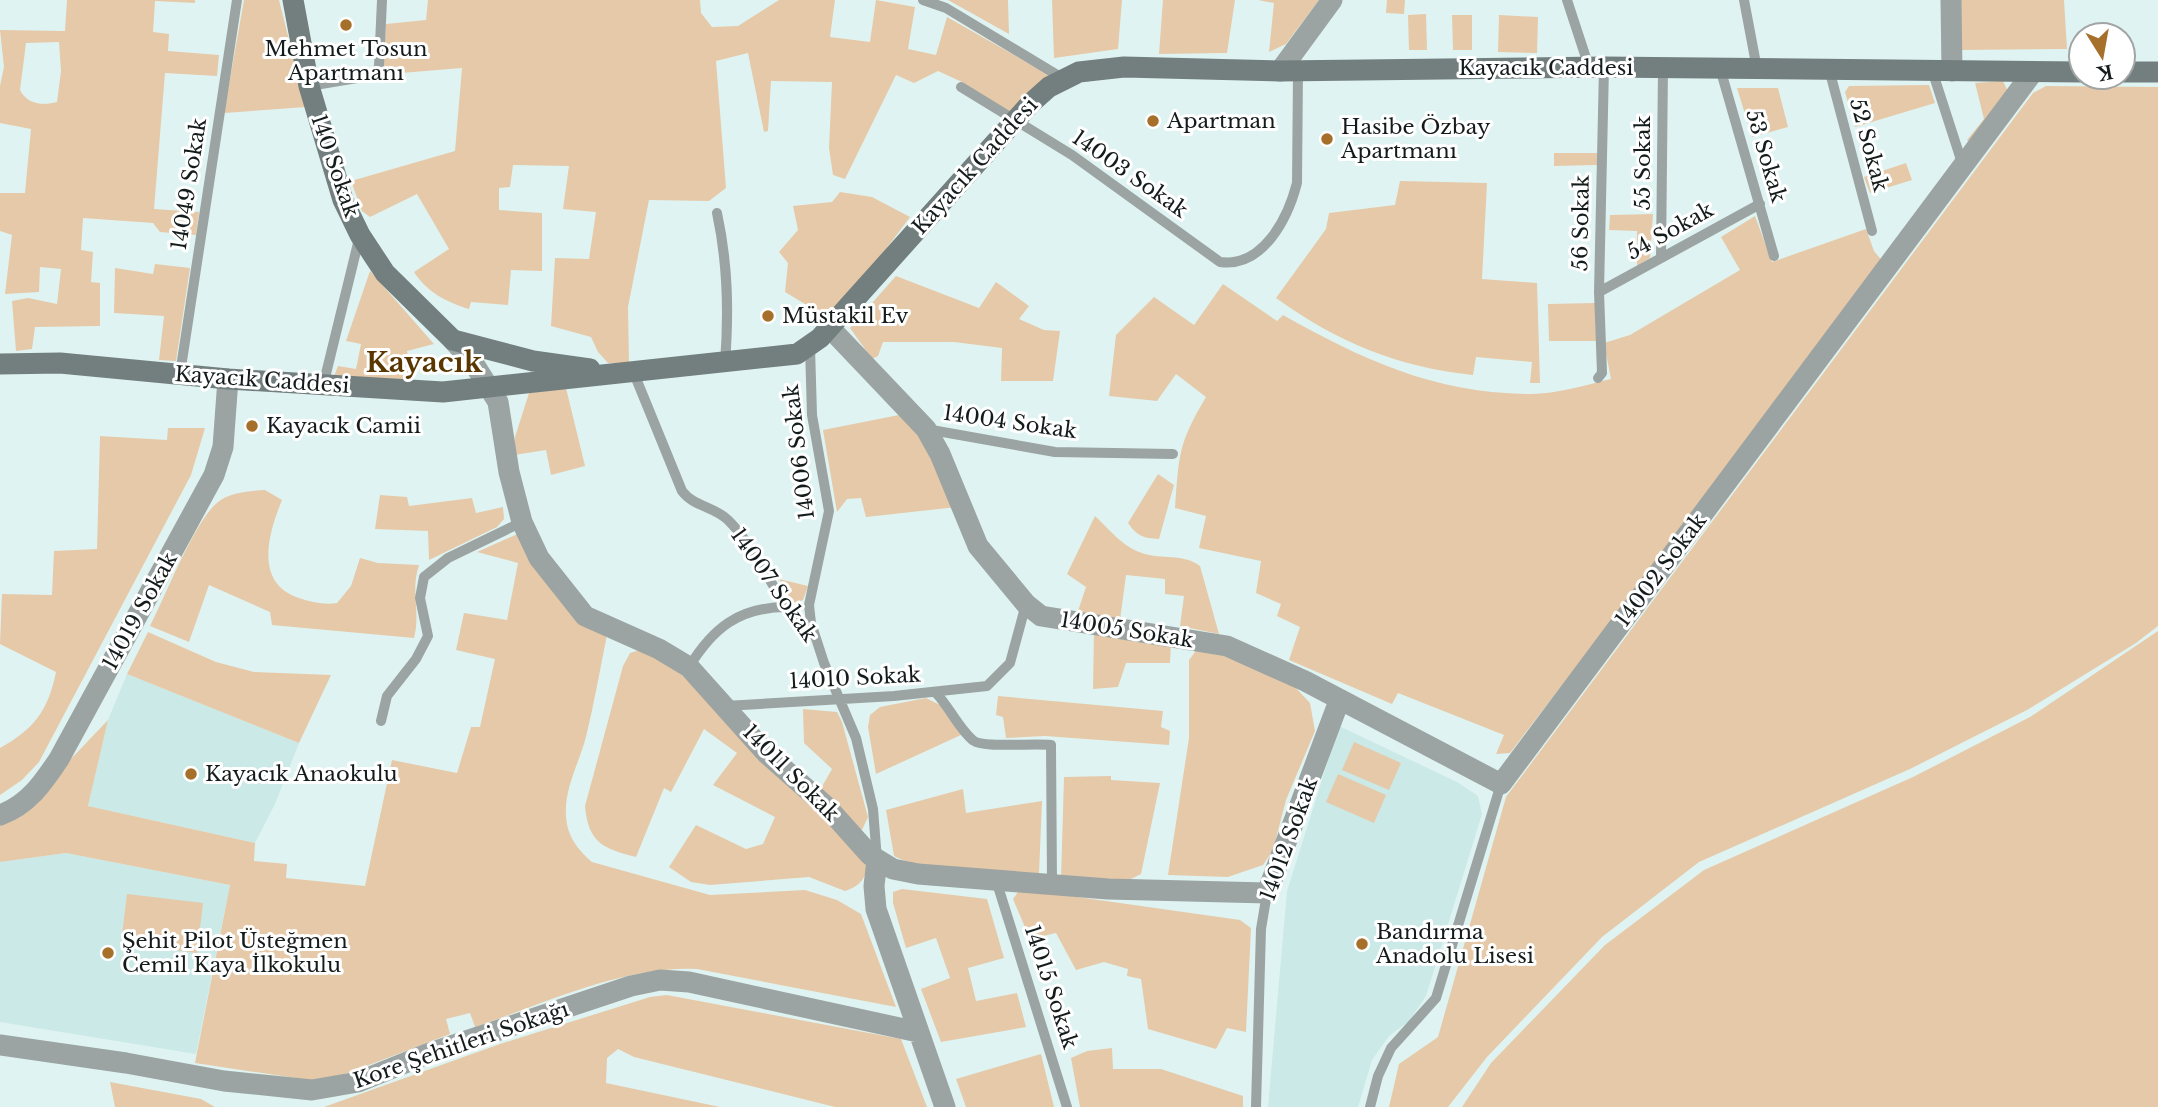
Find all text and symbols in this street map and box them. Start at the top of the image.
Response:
marker: Mehmet Tosun Apartmanı [338,17,354,33]
north arrow [2067,21,2137,91]
place label: Mehmet Tosun Apartmanı [264,36,428,86]
street label: Kayacık Caddesi [1458,55,1634,81]
text: K [2094,59,2115,85]
street label: Kayacık Caddesi [907,92,1043,240]
street label: 52 Sokak [1844,95,1894,195]
street label: 53 Sokak [1740,106,1792,206]
place label: Apartman [1166,108,1276,134]
street label: 140 Sokak [305,111,365,221]
marker: Apartman [1145,113,1161,129]
place label: Hasibe Özbay Apartmanı [1340,114,1491,164]
street label: 14049 Sokak [166,116,212,252]
street label: 55 Sokak [1630,116,1656,210]
street label: 14003 Sokak [1067,125,1193,224]
marker: Hasibe Özbay Apartmanı [1319,131,1335,147]
street label: 56 Sokak [1567,175,1595,271]
street label: 54 Sokak [1622,197,1718,265]
place label: Müstakil Ev [782,303,908,329]
marker: Müstakil Ev [760,308,776,324]
district label: Kayacık [366,345,483,380]
street label: Kayacık Caddesi [174,361,350,399]
street label: 14006 Sokak [778,383,820,521]
street label: 14004 Sokak [941,400,1079,444]
place label: Kayacık Camii [266,413,421,439]
marker: Kayacık Camii [244,418,260,434]
street label: 14002 Sokak [1610,508,1712,632]
street label: 14007 Sokak [725,523,823,647]
street label: 14019 Sokak [97,548,183,674]
street label: 14005 Sokak [1059,607,1195,653]
street label: 14010 Sokak [788,662,922,694]
street label: 14011 Sokak [737,719,845,827]
place label: Kayacık Anaokulu [205,761,398,787]
marker: Kayacık Anaokulu [183,766,199,782]
street label: 14012 Sokak [1255,774,1323,904]
place label: Bandırma Anadolu Lisesi [1375,919,1534,969]
street label: 14015 Sokak [1019,922,1083,1052]
place label: Şehit Pilot Üsteğmen Cemil Kaya İlkokulu [122,928,348,978]
marker: Bandırma Anadolu Lisesi [1354,936,1370,952]
marker: Şehit Pilot Üsteğmen Cemil Kaya İlkokulu [100,945,116,961]
street label: Kore Şehitleri Sokağı [350,996,572,1094]

